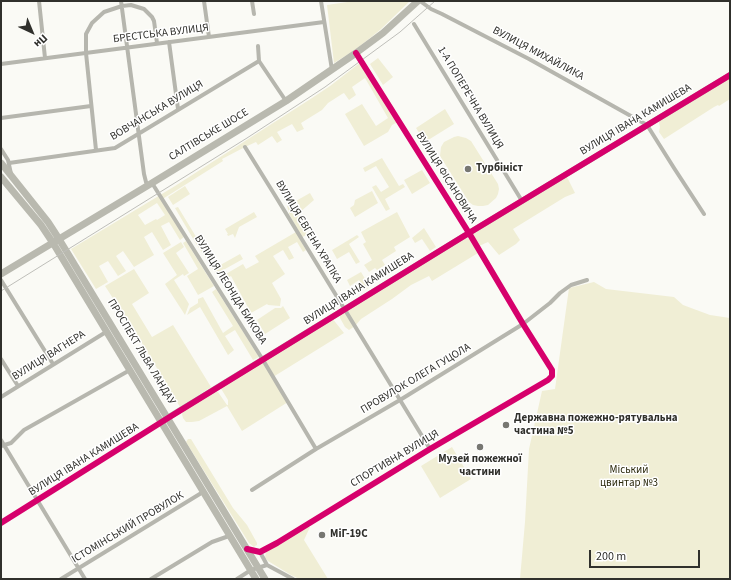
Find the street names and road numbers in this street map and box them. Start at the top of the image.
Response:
street label: БРЕСТСЬКА ВУЛИЦЯ [112,22,210,46]
street label: ВУЛИЦЯ МИХАЙЛИКА [490,24,586,84]
street label: 1-А ПОПЕРЕЧНА ВУЛИЦЯ [434,44,506,152]
street label: ВОВЧАНСЬКА ВУЛИЦЯ [108,78,206,144]
street label: ВУЛИЦЯ ІВАНА КАМИШЕВА [578,82,694,158]
street label: САЛТІВСЬКЕ ШОСЕ [167,106,251,164]
street label: ВУЛИЦЯ ФІСАНОВИЧА [413,130,479,226]
street label: ВУЛИЦЯ ЄВГЕНА ХРАПКА [272,178,344,286]
street label: ВУЛИЦЯ ЛЕОНІДА БИКОВА [191,233,269,347]
street label: ВУЛИЦЯ ІВАНА КАМИШЕВА [301,250,417,328]
street label: ПРОСПЕКТ ЛЬВА ЛАНДАУ [104,297,178,407]
street label: ВУЛИЦЯ ВАГНЕРА [10,328,88,384]
street label: ПРОВУЛОК ОЛЕГА ГУЦОЛА [359,341,473,417]
street label: ВУЛИЦЯ ІВАНА КАМИШЕВА [26,421,142,499]
street label: СПОРТИВНА ВУЛИЦЯ [348,427,442,491]
street label: ІСТОМІНСЬКИЙ ПРОВУЛОК [70,489,186,567]

